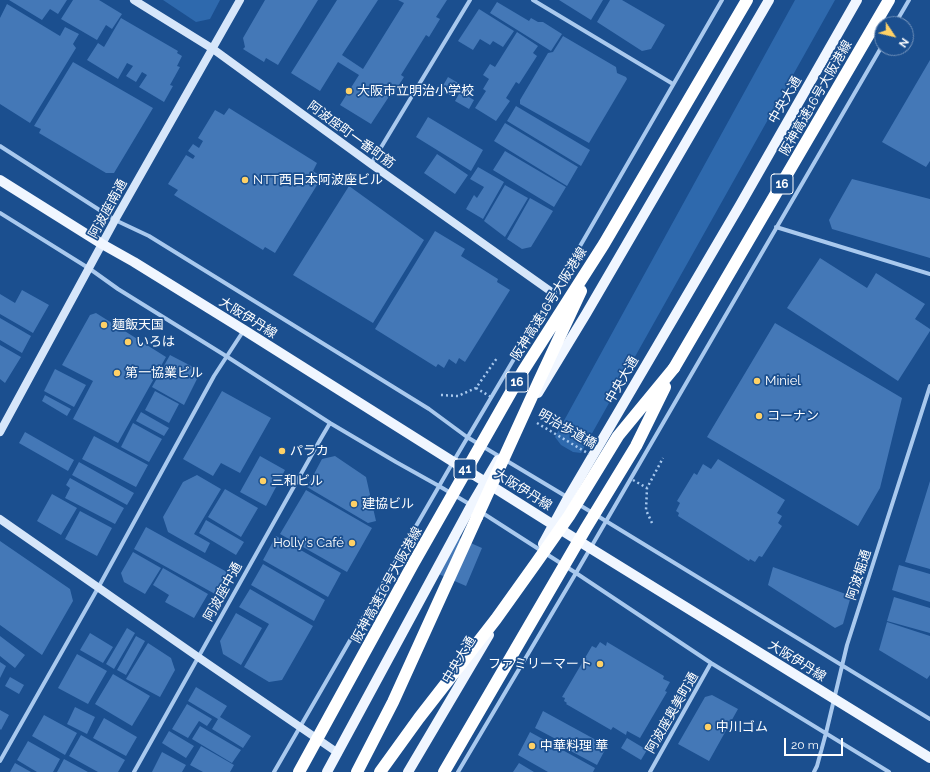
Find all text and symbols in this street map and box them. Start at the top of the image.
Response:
north arrow [874,16,914,56]
text: N [896,35,911,50]
street label: 阪神高速16号大阪港線 [777,38,855,158]
street label: 中央大通 [765,74,805,126]
place label: 大阪市立明治小学校 [357,83,474,99]
marker: 大阪市立明治小学校 [344,86,354,96]
street label: 阿波座町一番町筋 [304,98,398,172]
place label: NTT西日本阿波座ビル [253,172,383,188]
road number: 16 [771,174,793,194]
marker: NTT西日本阿波座ビル [240,175,250,185]
street label: 阿波座南通 [85,177,131,241]
street label: 阪神高速16号大阪港線 [508,245,590,363]
street label: 大阪伊丹線 [216,294,280,342]
place label: 麺飯天国 [112,317,164,333]
marker: 麺飯天国 [99,320,109,330]
place label: いろは [136,334,175,350]
marker: いろは [123,337,133,347]
street label: 中央大通 [602,354,642,406]
place label: 第一協業ビル [125,365,203,381]
marker: 第一協業ビル [112,368,122,378]
road number: 16 [506,372,528,392]
place label: Miniel [765,373,801,389]
marker: Miniel [752,376,762,386]
street label: 明治歩道橋 [535,406,599,452]
place label: コーナン [767,408,819,424]
marker: コーナン [754,411,764,421]
place label: パラカ [290,443,329,459]
marker: パラカ [277,446,287,456]
road number: 41 [454,459,476,479]
street label: 大阪伊丹線 [491,466,555,514]
place label: 三和ビル [271,473,323,489]
marker: 三和ビル [258,476,268,486]
place label: 建協ビル [362,496,414,512]
marker: 建協ビル [349,499,359,509]
street label: 阪神高速16号大阪港線 [349,524,425,646]
place label: Holly's Café [273,535,344,551]
marker: Holly's Café [347,538,357,548]
street label: 阿波堀通 [844,548,874,602]
street label: 阿波座中通 [200,560,246,624]
street label: 中央大通 [439,634,479,686]
street label: 大阪伊丹線 [765,637,829,685]
place label: ファミリーマート [488,656,592,672]
marker: ファミリーマート [595,659,605,669]
street label: 阿波座奥美町通 [642,670,702,756]
place label: 中川ゴム [716,719,768,735]
marker: 中川ゴム [703,722,713,732]
scale bar [786,730,845,756]
place label: 中華料理 華 [540,738,608,754]
text: 20 m [791,738,819,752]
marker: 中華料理 華 [527,741,537,751]

